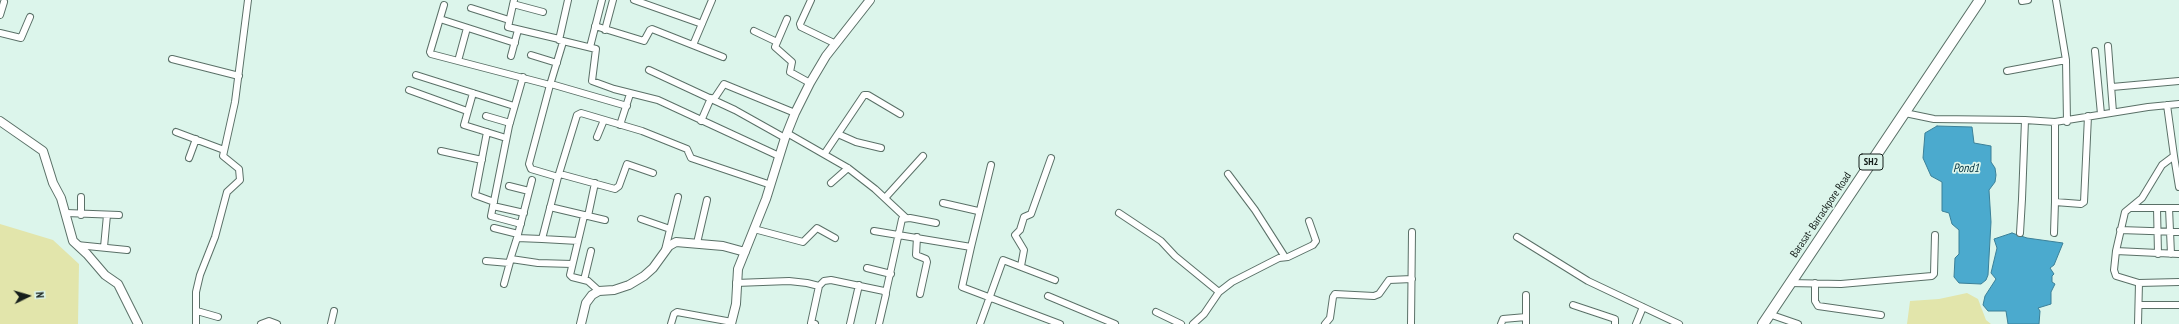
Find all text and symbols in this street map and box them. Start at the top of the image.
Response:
road number: SH2 [1859,154,1883,170]
water label: Pond1 [1953,162,1979,176]
street label: Barasat- Barrackpore Road [1788,170,1854,260]
north arrow [8,276,48,316]
text: N [33,291,47,299]

